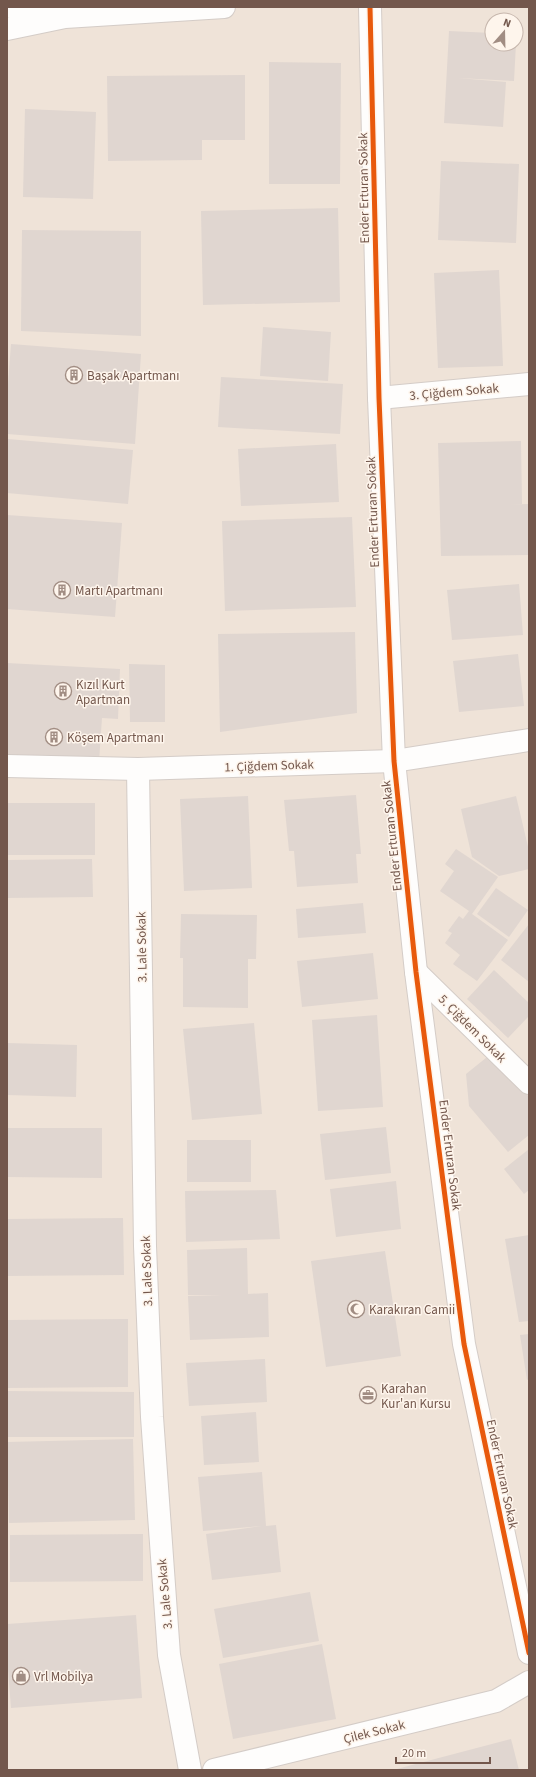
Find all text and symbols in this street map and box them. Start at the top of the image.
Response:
north arrow [484,12,524,52]
text: N [501,15,513,31]
street label: Ender Erturan Sokak [354,132,374,244]
building icon: Başak Apartmanı [64,365,84,385]
place label: Başak Apartmanı [87,367,179,385]
street label: 3. Çiğdem Sokak [409,379,500,405]
street label: Ender Erturan Sokak [362,455,384,568]
building icon: Martı Apartmanı [52,580,72,600]
place label: Martı Apartmanı [75,582,163,600]
place label: Kızıl Kurt Apartman [76,676,130,709]
building icon: Kızıl Kurt Apartman [53,681,73,701]
building icon: Köşem Apartmanı [44,727,64,747]
place label: Köşem Apartmanı [67,729,164,747]
street label: 1. Çiğdem Sokak [224,755,315,777]
street label: Ender Erturan Sokak [377,779,407,892]
street label: 3. Lale Sokak [132,911,152,983]
street label: 5. Çiğdem Sokak [434,991,511,1067]
street label: Ender Erturan Sokak [434,1099,466,1212]
street label: 3. Lale Sokak [137,1235,157,1307]
mosque icon: Karakıran Camii [346,1299,366,1319]
place label: Karakıran Camii [369,1301,455,1319]
place label: Karahan Kur'an Kursu [381,1380,451,1413]
office icon: Karahan Kur'an Kursu [358,1385,378,1405]
street label: Ender Erturan Sokak [482,1418,523,1531]
street label: 3. Lale Sokak [153,1557,177,1630]
shop icon: Vrl Mobilya [11,1666,31,1686]
place label: Vrl Mobilya [34,1668,93,1686]
street label: Çilek Sokak [342,1716,407,1748]
scale bar [396,1739,490,1765]
text: 20 m [402,1745,426,1762]

